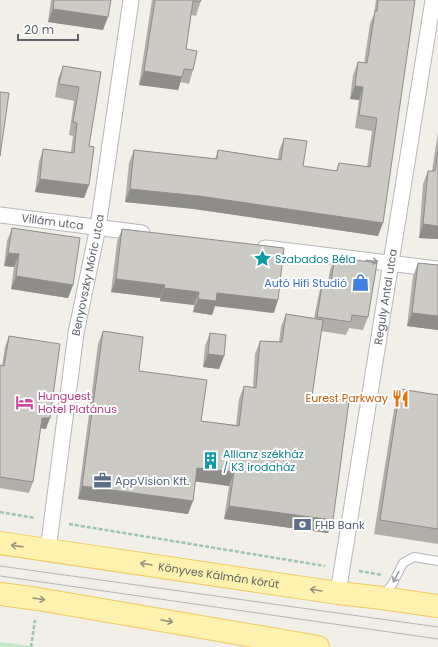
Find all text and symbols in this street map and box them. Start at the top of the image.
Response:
scale bar [18,16,78,42]
text: 20 m [24,21,54,38]
street label: Villám utca [21,210,85,234]
street label: Benyovszky Móric utca [68,213,108,337]
street label: Reguly Antal utca [370,248,401,346]
place icon: Szabados Béla [252,249,272,269]
place label: Szabados Béla [275,251,356,267]
one-way arrow [366,257,379,265]
shop icon: Autó Hifi Studió [350,273,370,293]
place label: Autó Hifi Studió [264,275,347,291]
place label: Hunguest Hotel Platánus [38,388,117,417]
restaurant icon: Eurest Parkway [391,388,411,408]
place label: Eurest Parkway [305,390,389,406]
hotel icon: Hunguest Hotel Platánus [15,392,35,412]
place label: Allianz székház / K3 irodaház [223,446,304,475]
building icon: Allianz székház / K3 irodaház [200,450,220,470]
office icon: AppVision Kft. [92,471,112,491]
place label: AppVision Kft. [115,473,189,489]
bank icon: FHB Bank [292,515,312,535]
place label: FHB Bank [315,517,365,533]
one-way arrow [11,542,24,550]
street label: Könyves Kálmán körút [157,559,280,592]
one-way arrow [140,560,153,568]
one-way arrow [392,571,399,583]
one-way arrow [310,586,323,594]
one-way arrow [32,595,45,603]
one-way arrow [160,617,173,625]

